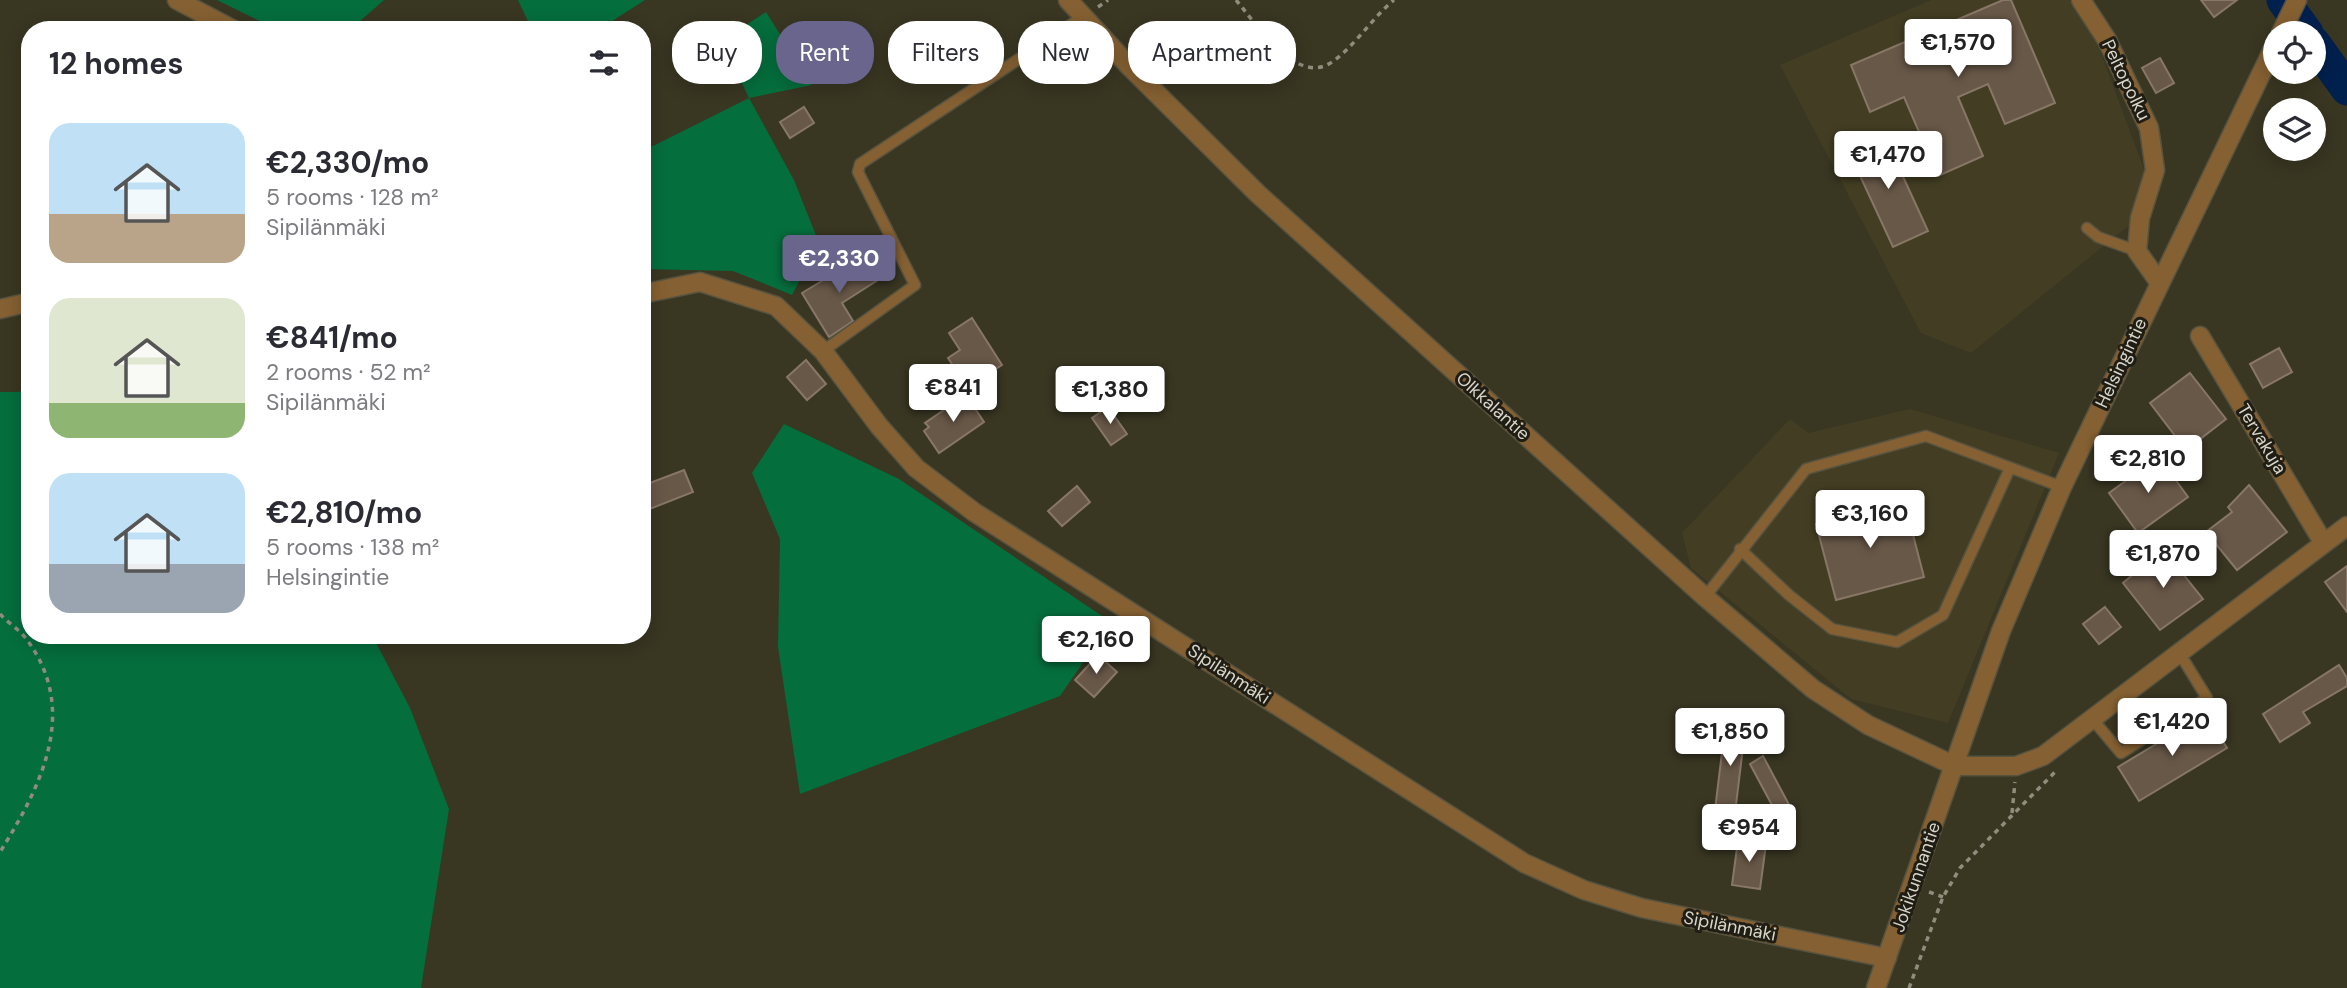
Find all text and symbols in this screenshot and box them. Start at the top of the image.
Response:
pin: €1,570 [1901,20,2015,79]
chip: Buy [672,21,762,84]
chip: Rent [776,21,874,84]
chip: Filters [888,21,1004,84]
chip: New [1018,21,1114,84]
chip: Apartment [1128,21,1296,84]
map controls [2263,21,2326,161]
button: locate [2263,21,2326,84]
text: €1,570 [1921,27,1995,57]
street label: Peltopolku [2096,36,2156,124]
text: 12 homes [49,44,183,83]
icon: filters [585,44,623,82]
button: layers [2263,98,2326,161]
pin: €1,470 [1831,132,1945,191]
text: €1,470 [1850,139,1926,169]
text: €2,330/mo [266,143,429,182]
icon: home [105,151,189,235]
text: 5 rooms · 128 m² [266,182,439,212]
text: Sipilänmäki [266,212,386,242]
pin: €2,330 [782,236,896,295]
text: €2,330 [798,243,880,273]
street label: Helsingintie [2090,314,2152,412]
text: €841/mo [266,318,398,357]
icon: home [105,326,189,410]
text: 2 rooms · 52 m² [266,357,431,387]
pin: €841 [912,364,994,424]
pin: €1,380 [1053,366,1167,426]
street label: Olkkalantie [1451,366,1535,446]
text: €841 [925,372,981,402]
text: €1,380 [1072,374,1148,404]
text: Sipilänmäki [266,387,386,417]
street label: Tervakuja [2232,399,2292,479]
pin: €2,810 [2091,435,2205,495]
text: €2,810 [2110,443,2186,473]
pin: €3,160 [1813,490,1927,550]
text: €2,810/mo [266,493,422,532]
text: €3,160 [1832,498,1908,528]
icon: home [105,501,189,585]
pin: €1,870 [2106,530,2220,590]
text: 5 rooms · 138 m² [266,532,439,562]
text: €1,870 [2126,538,2200,568]
text: Helsingintie [266,562,389,592]
pin: €2,160 [1039,616,1153,676]
text: €2,160 [1058,624,1134,654]
street label: Sipilänmäki [1183,638,1275,710]
pin: €1,420 [2115,698,2229,758]
text: €1,420 [2134,706,2210,736]
pin: €1,850 [1673,708,1787,768]
text: €1,850 [1691,716,1769,746]
pin: €954 [1708,804,1790,864]
text: €954 [1718,812,1780,842]
street label: Jokikunnantie [1886,819,1946,935]
street label: Sipilänmäki [1682,905,1778,947]

